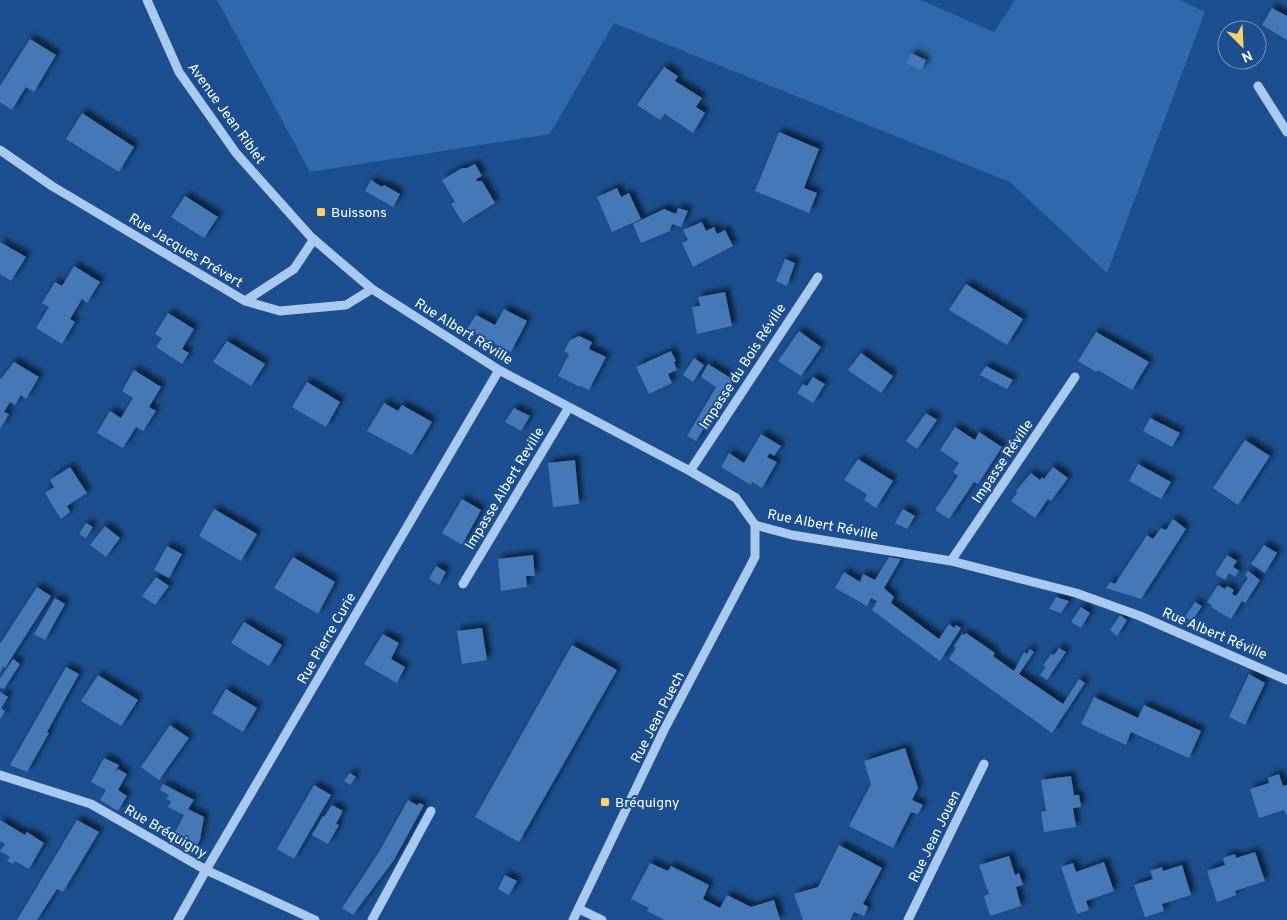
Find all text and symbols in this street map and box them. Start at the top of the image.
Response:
north arrow [1217,20,1267,70]
text: N [1239,46,1255,65]
street label: Avenue Jean Riblet [183,60,268,168]
place label: Buissons [331,205,387,222]
marker: Buissons [315,206,327,218]
street label: Rue Jacques Prévert [125,210,245,292]
street label: Rue Albert Réville [411,295,515,369]
street label: Impasse du Bois Réville [696,301,790,433]
street label: Impasse Réville [969,417,1038,507]
street label: Impasse Albert Reville [462,425,549,553]
street label: Rue Albert Réville [766,506,880,545]
street label: Rue Pierre Curie [294,590,360,687]
street label: Rue Albert Réville [1159,605,1269,664]
street label: Rue Jean Puech [628,669,689,766]
street label: Rue Jean Jouen [906,788,965,885]
place label: Bréquigny [615,795,679,812]
marker: Bréquigny [599,796,611,808]
street label: Rue Bréquigny [121,802,209,863]

